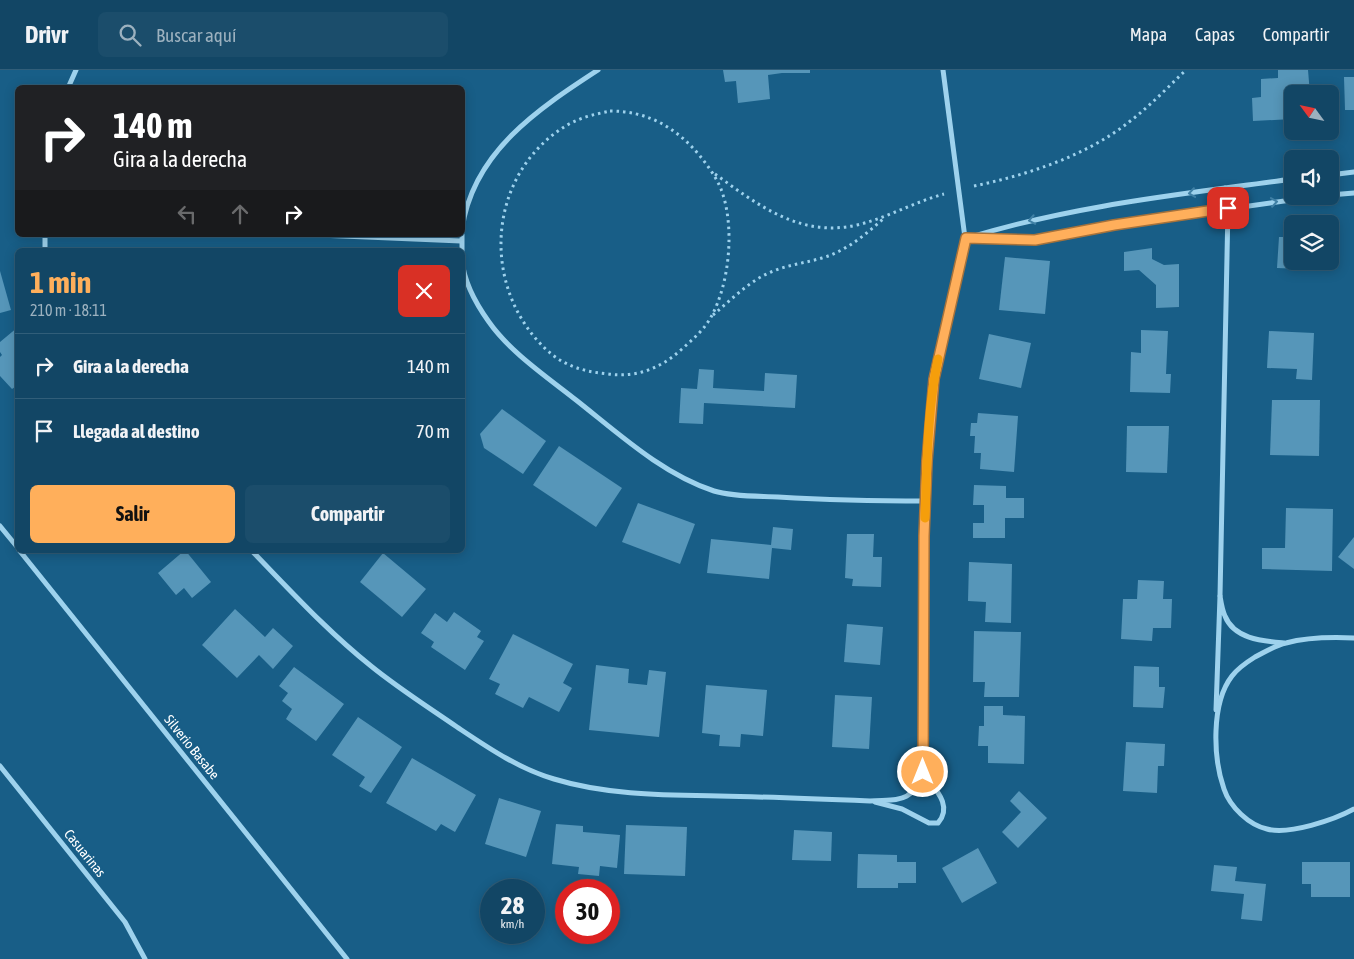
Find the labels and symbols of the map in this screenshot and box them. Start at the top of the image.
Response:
north arrow [1284,85,1339,140]
one-way arrow [1188,187,1196,198]
pin [1207,187,1249,229]
one-way arrow [1270,197,1278,208]
one-way arrow [1028,214,1036,225]
street label: Silverio Basabe [161,712,223,782]
position arrow [896,745,948,797]
street label: Casuarinas [61,826,109,880]
speed limit sign: 30 [555,879,620,944]

